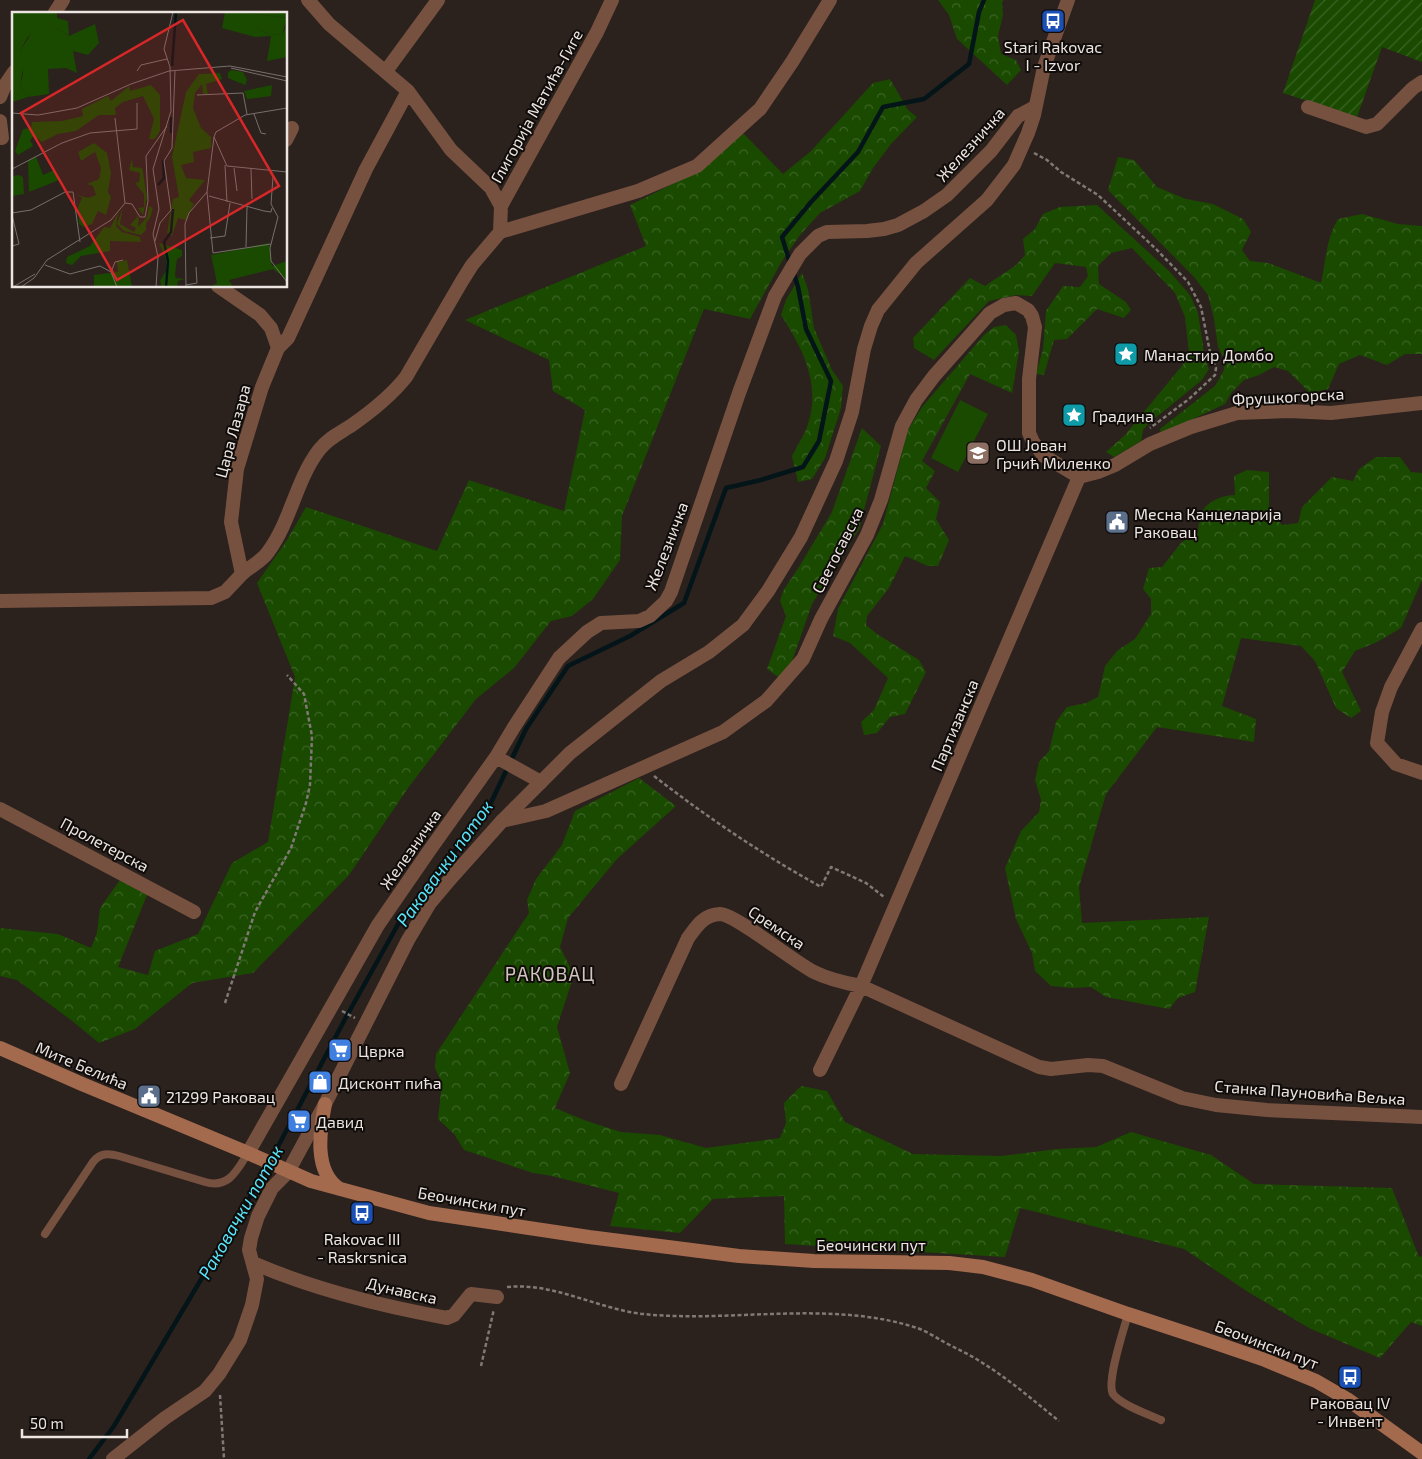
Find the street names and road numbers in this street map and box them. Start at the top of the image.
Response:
street label: Глигорија Матића-Гиге [486,26,587,187]
street label: Железничка [932,103,1008,185]
street label: Цара Лазара [210,382,254,480]
street label: Фрушкогорска [1231,384,1345,409]
street label: Железничка [640,499,692,593]
street label: Светосавска [807,504,867,596]
street label: Партизанска [926,676,982,774]
street label: Железничка [375,805,445,893]
street label: Пролетерска [58,813,152,875]
street label: Сремска [745,901,809,953]
street label: Мите Белића [33,1037,131,1093]
street label: Станка Пауновића Вељка [1214,1076,1406,1109]
street label: Беочински пут [416,1182,528,1221]
street label: Беочински пут [816,1235,926,1255]
street label: Дунавска [365,1273,439,1308]
street label: Беочински пут [1212,1316,1322,1373]

